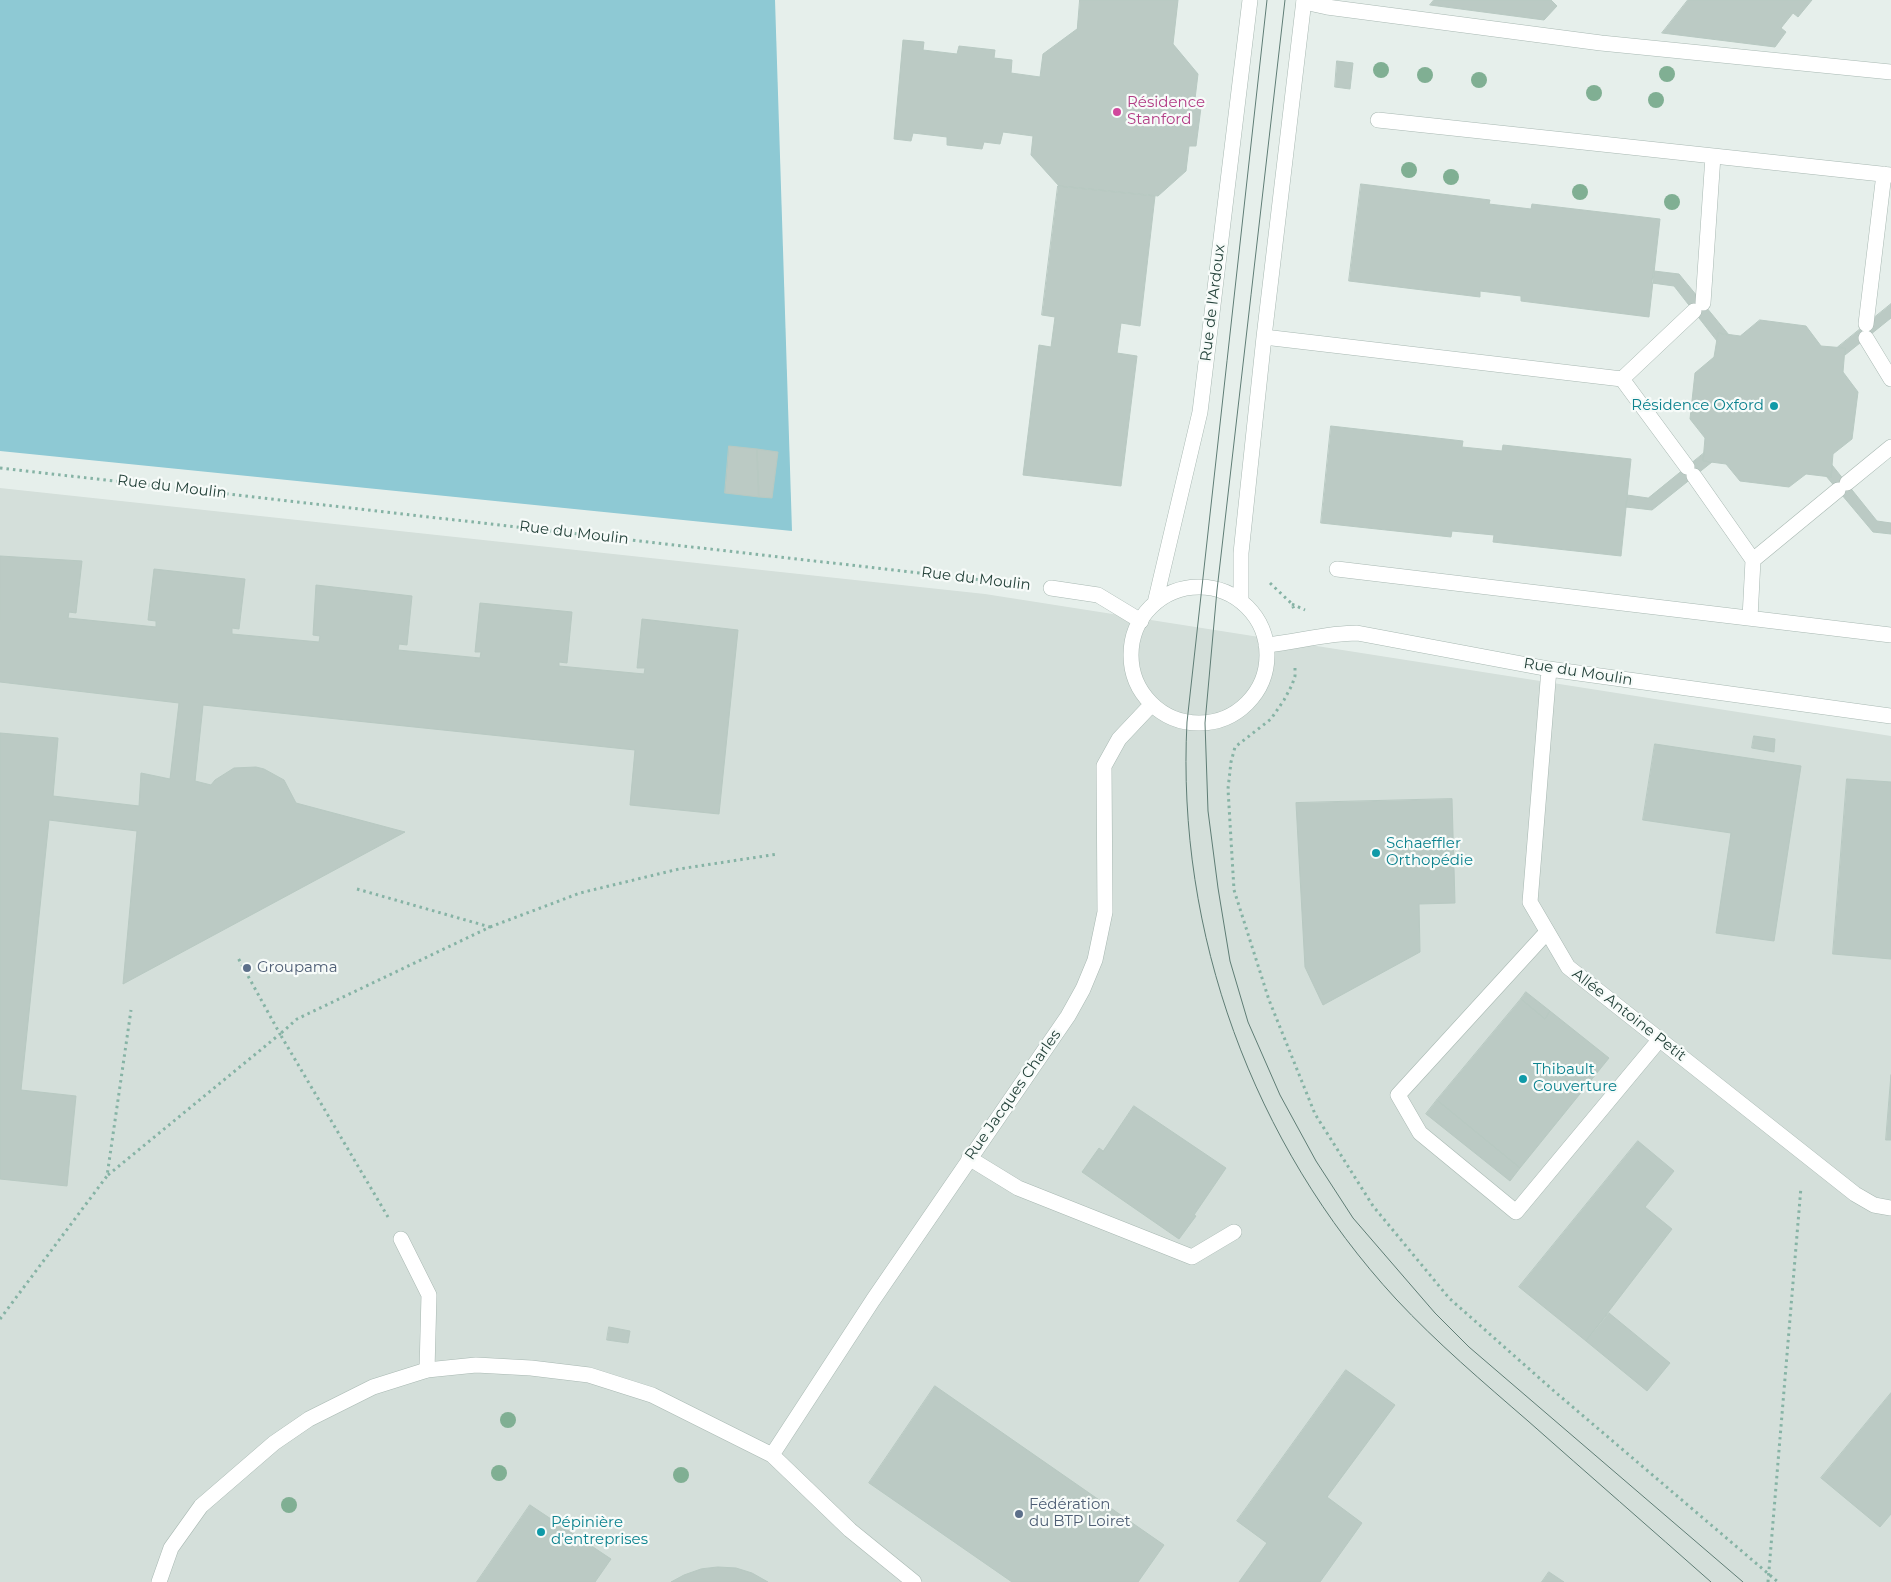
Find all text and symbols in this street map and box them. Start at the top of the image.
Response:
place label: Résidence Stanford [1127,94,1205,129]
marker: Résidence Stanford [1111,106,1123,118]
street label: Rue de l'Ardoux [1197,243,1229,363]
place label: Résidence Oxford [1631,397,1764,415]
marker: Résidence Oxford [1768,400,1780,412]
street label: Rue du Moulin [116,471,228,503]
street label: Rue du Moulin [518,517,630,549]
street label: Rue du Moulin [920,563,1032,595]
street label: Rue du Moulin [1522,654,1634,690]
place label: Schaeffler Orthopédie [1386,835,1473,870]
marker: Schaeffler Orthopédie [1370,847,1382,859]
place label: Groupama [257,959,338,977]
marker: Groupama [241,962,253,974]
street label: Allée Antoine Petit [1568,965,1690,1065]
street label: Rue Jacques Charles [961,1026,1065,1164]
place label: Thibault Couverture [1533,1061,1617,1096]
marker: Thibault Couverture [1517,1073,1529,1085]
place label: Fédération du BTP Loiret [1029,1496,1131,1531]
marker: Fédération du BTP Loiret [1013,1508,1025,1520]
place label: Pépinière d'entreprises [551,1514,648,1549]
marker: Pépinière d'entreprises [535,1526,547,1538]

